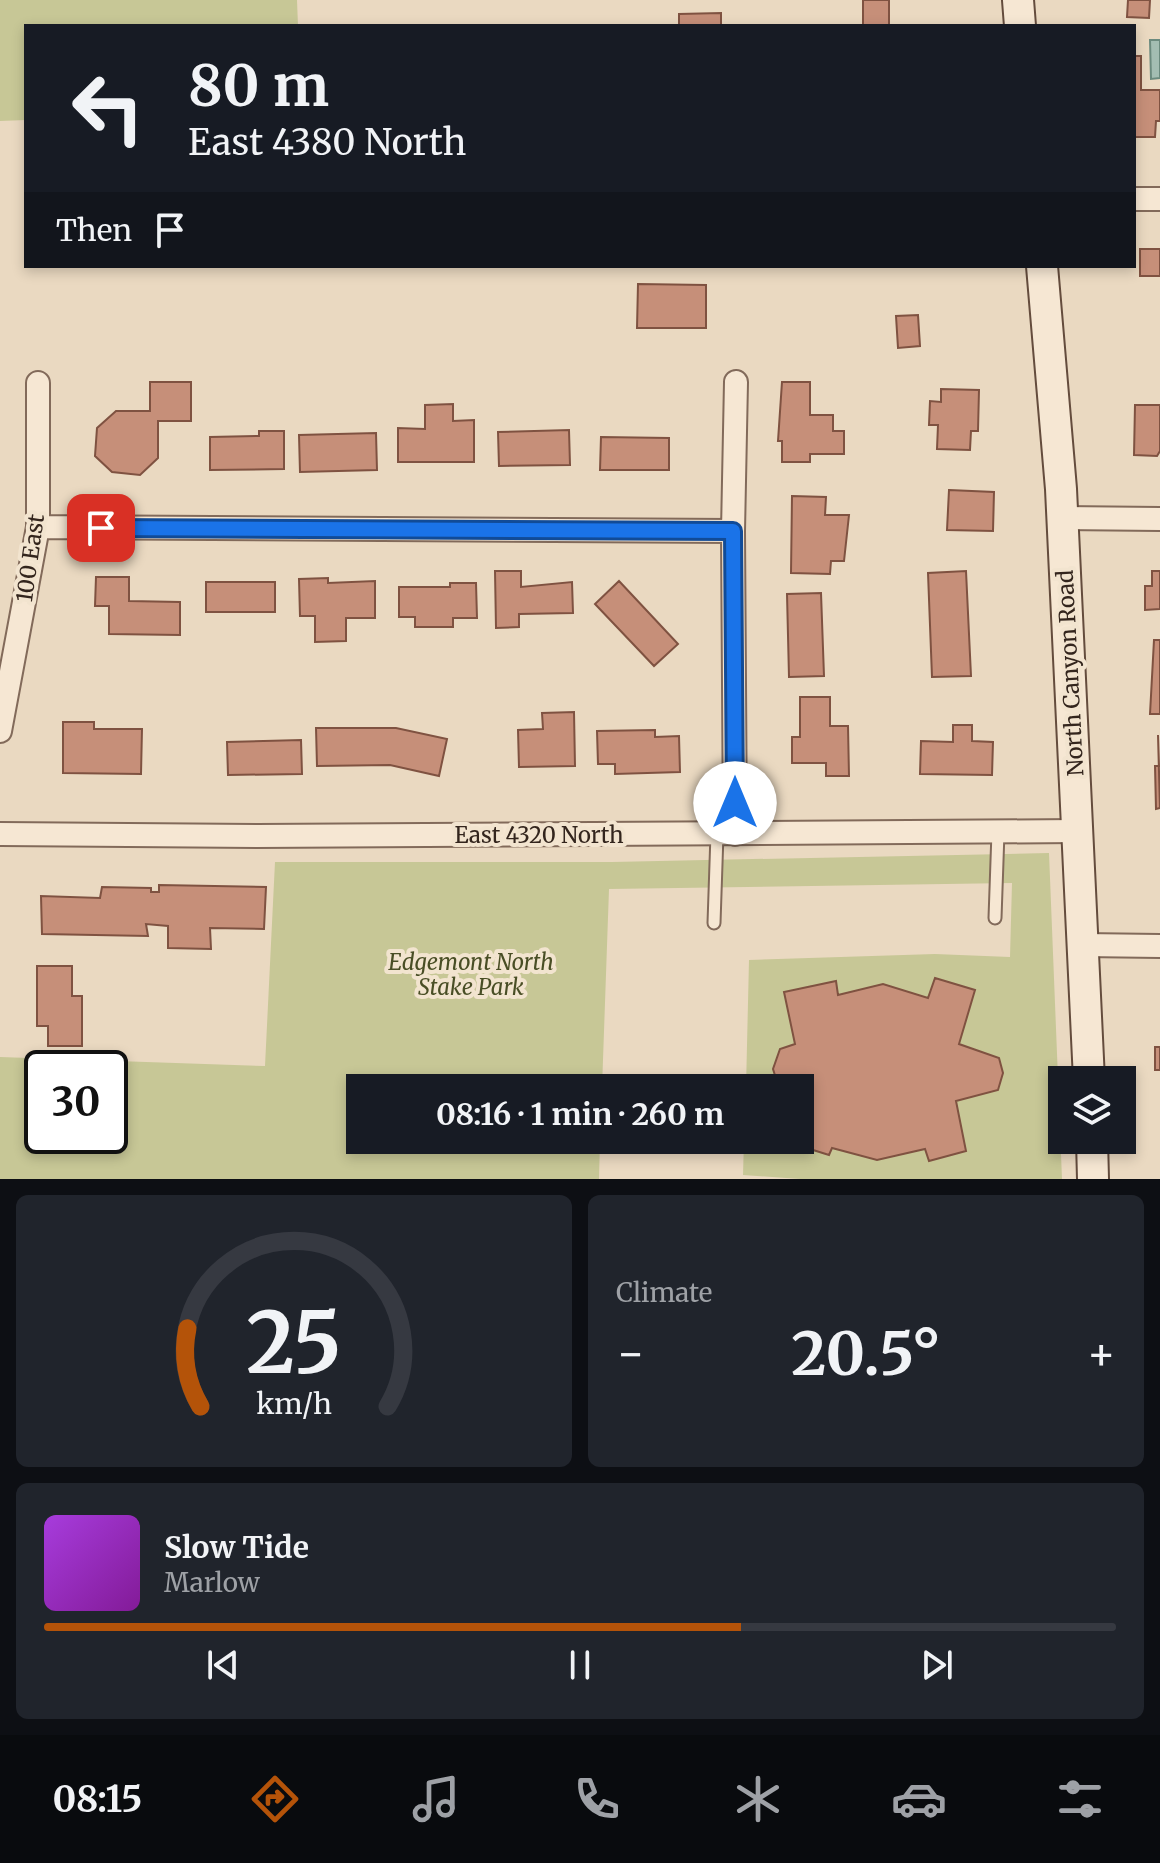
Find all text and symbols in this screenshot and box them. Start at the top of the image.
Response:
text: 80 m [188,51,329,121]
icon: left [56,56,160,160]
text: East 4380 North [188,120,466,165]
icon: arrive [148,208,192,252]
text: Then [56,211,132,249]
pin [67,494,135,562]
icon: arrive [79,506,123,550]
street label: 100 East [10,512,50,604]
street label: North Canyon Road [1051,569,1089,777]
position arrow [693,761,777,845]
street label: East 4320 North [454,821,624,849]
park label: Edgemont North Stake Park [388,948,554,1001]
speed limit sign: 30 [24,1050,128,1154]
map controls [1048,1066,1136,1154]
button: layers [1048,1066,1136,1154]
text: 08:16 · 1 min · 260 m [436,1095,724,1133]
text: Climate [616,1276,712,1309]
text: 25 [246,1291,342,1396]
text: 20.5° [791,1316,941,1391]
text: − [616,1326,645,1381]
text: + [1087,1326,1116,1381]
text: km/h [256,1386,332,1422]
text: Slow Tide [164,1528,309,1566]
text: Marlow [164,1566,260,1599]
icon: previous [201,1643,245,1687]
icon: pause [558,1643,602,1687]
icon: next [915,1643,959,1687]
icon: directions [247,1771,303,1827]
icon: music [408,1771,464,1827]
icon: phone [569,1771,625,1827]
icon: climate [730,1771,786,1827]
icon: car [891,1771,947,1827]
icon: filters [1052,1771,1108,1827]
text: 08:15 [52,1777,142,1822]

